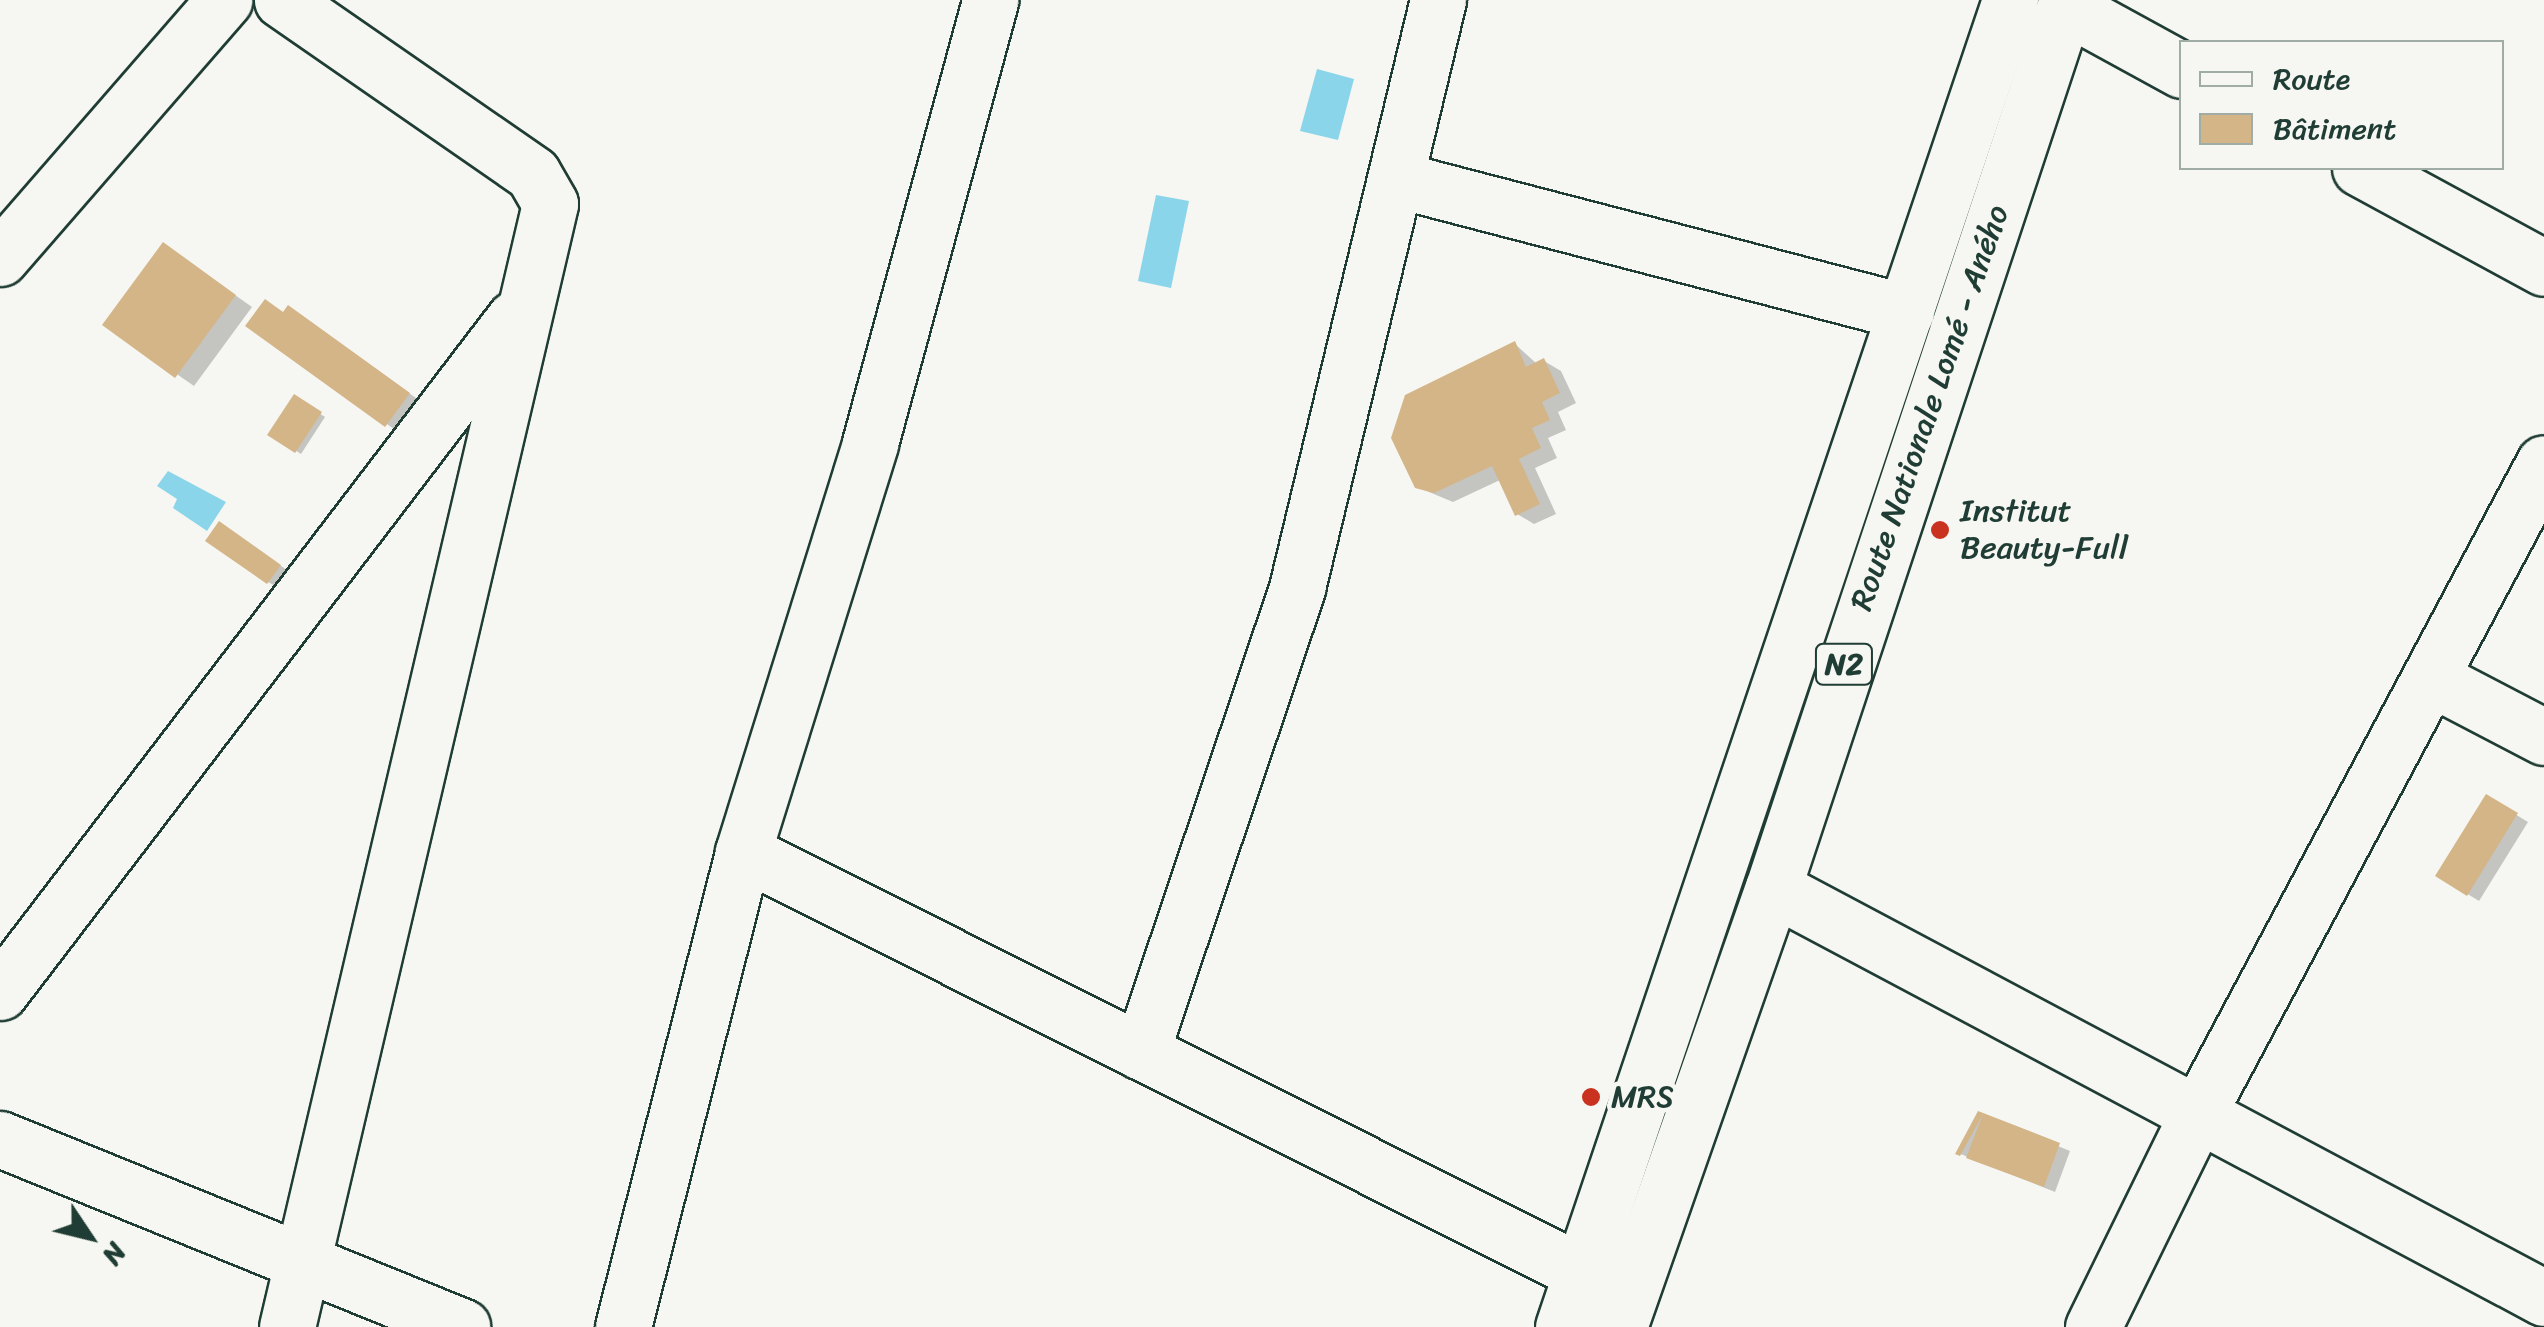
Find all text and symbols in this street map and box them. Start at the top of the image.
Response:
legend [2179,40,2504,170]
text: Route [2273,52,2350,106]
text: Bâtiment [2273,102,2396,156]
street label: Route Nationale Lomé - Aného [1843,200,2017,616]
place label: Institut Beauty-Full [1960,493,2128,568]
marker: Institut Beauty-Full [1929,519,1951,541]
road number: N2 [1814,639,1874,689]
place label: MRS [1611,1078,1674,1116]
marker: MRS [1580,1086,1602,1108]
north arrow [40,1187,140,1287]
text: N [89,1232,141,1276]

